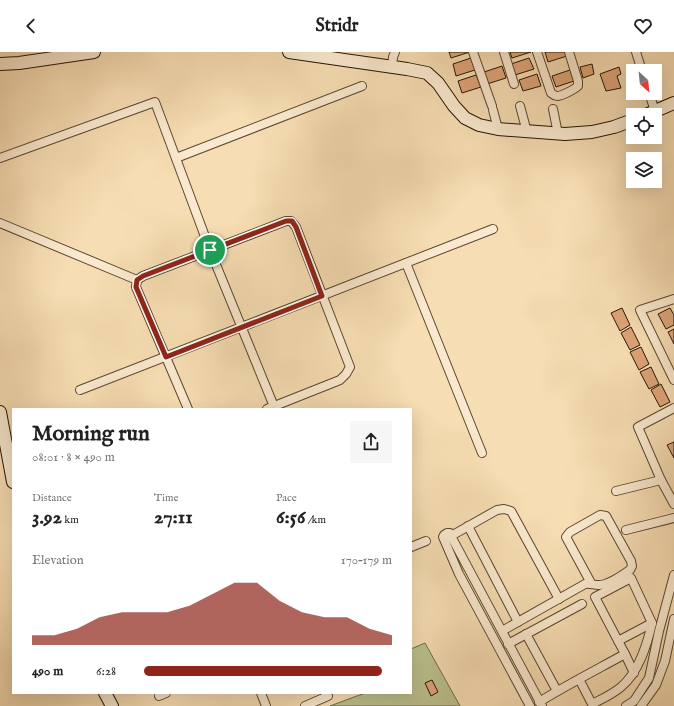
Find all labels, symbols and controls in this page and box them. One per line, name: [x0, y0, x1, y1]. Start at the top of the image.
icon: back: [20, 15, 42, 37]
text: Stridr: [316, 15, 358, 38]
icon: heart: [632, 15, 654, 37]
north arrow: [626, 64, 662, 100]
map controls: [626, 64, 662, 188]
button: locate: [626, 108, 662, 144]
button: layers: [626, 152, 662, 188]
pin: [193, 233, 227, 267]
icon: arrive: [199, 239, 221, 261]
text: Morning run: [32, 420, 150, 448]
button: share: [350, 421, 392, 463]
text: 08:01 · 8 × 490 m: [32, 449, 115, 466]
text: Distance: [32, 491, 72, 505]
text: Time: [154, 491, 178, 505]
text: Pace: [276, 491, 297, 505]
text: 3.92: [32, 505, 62, 530]
text: 27:11: [154, 505, 193, 530]
text: 6:56: [276, 505, 305, 530]
text: km: [62, 513, 79, 527]
text: /km: [305, 513, 326, 527]
text: Elevation: [32, 552, 84, 569]
text: 170–179 m: [341, 552, 392, 569]
text: 490 m: [32, 663, 63, 680]
text: 6:28: [96, 663, 116, 680]

